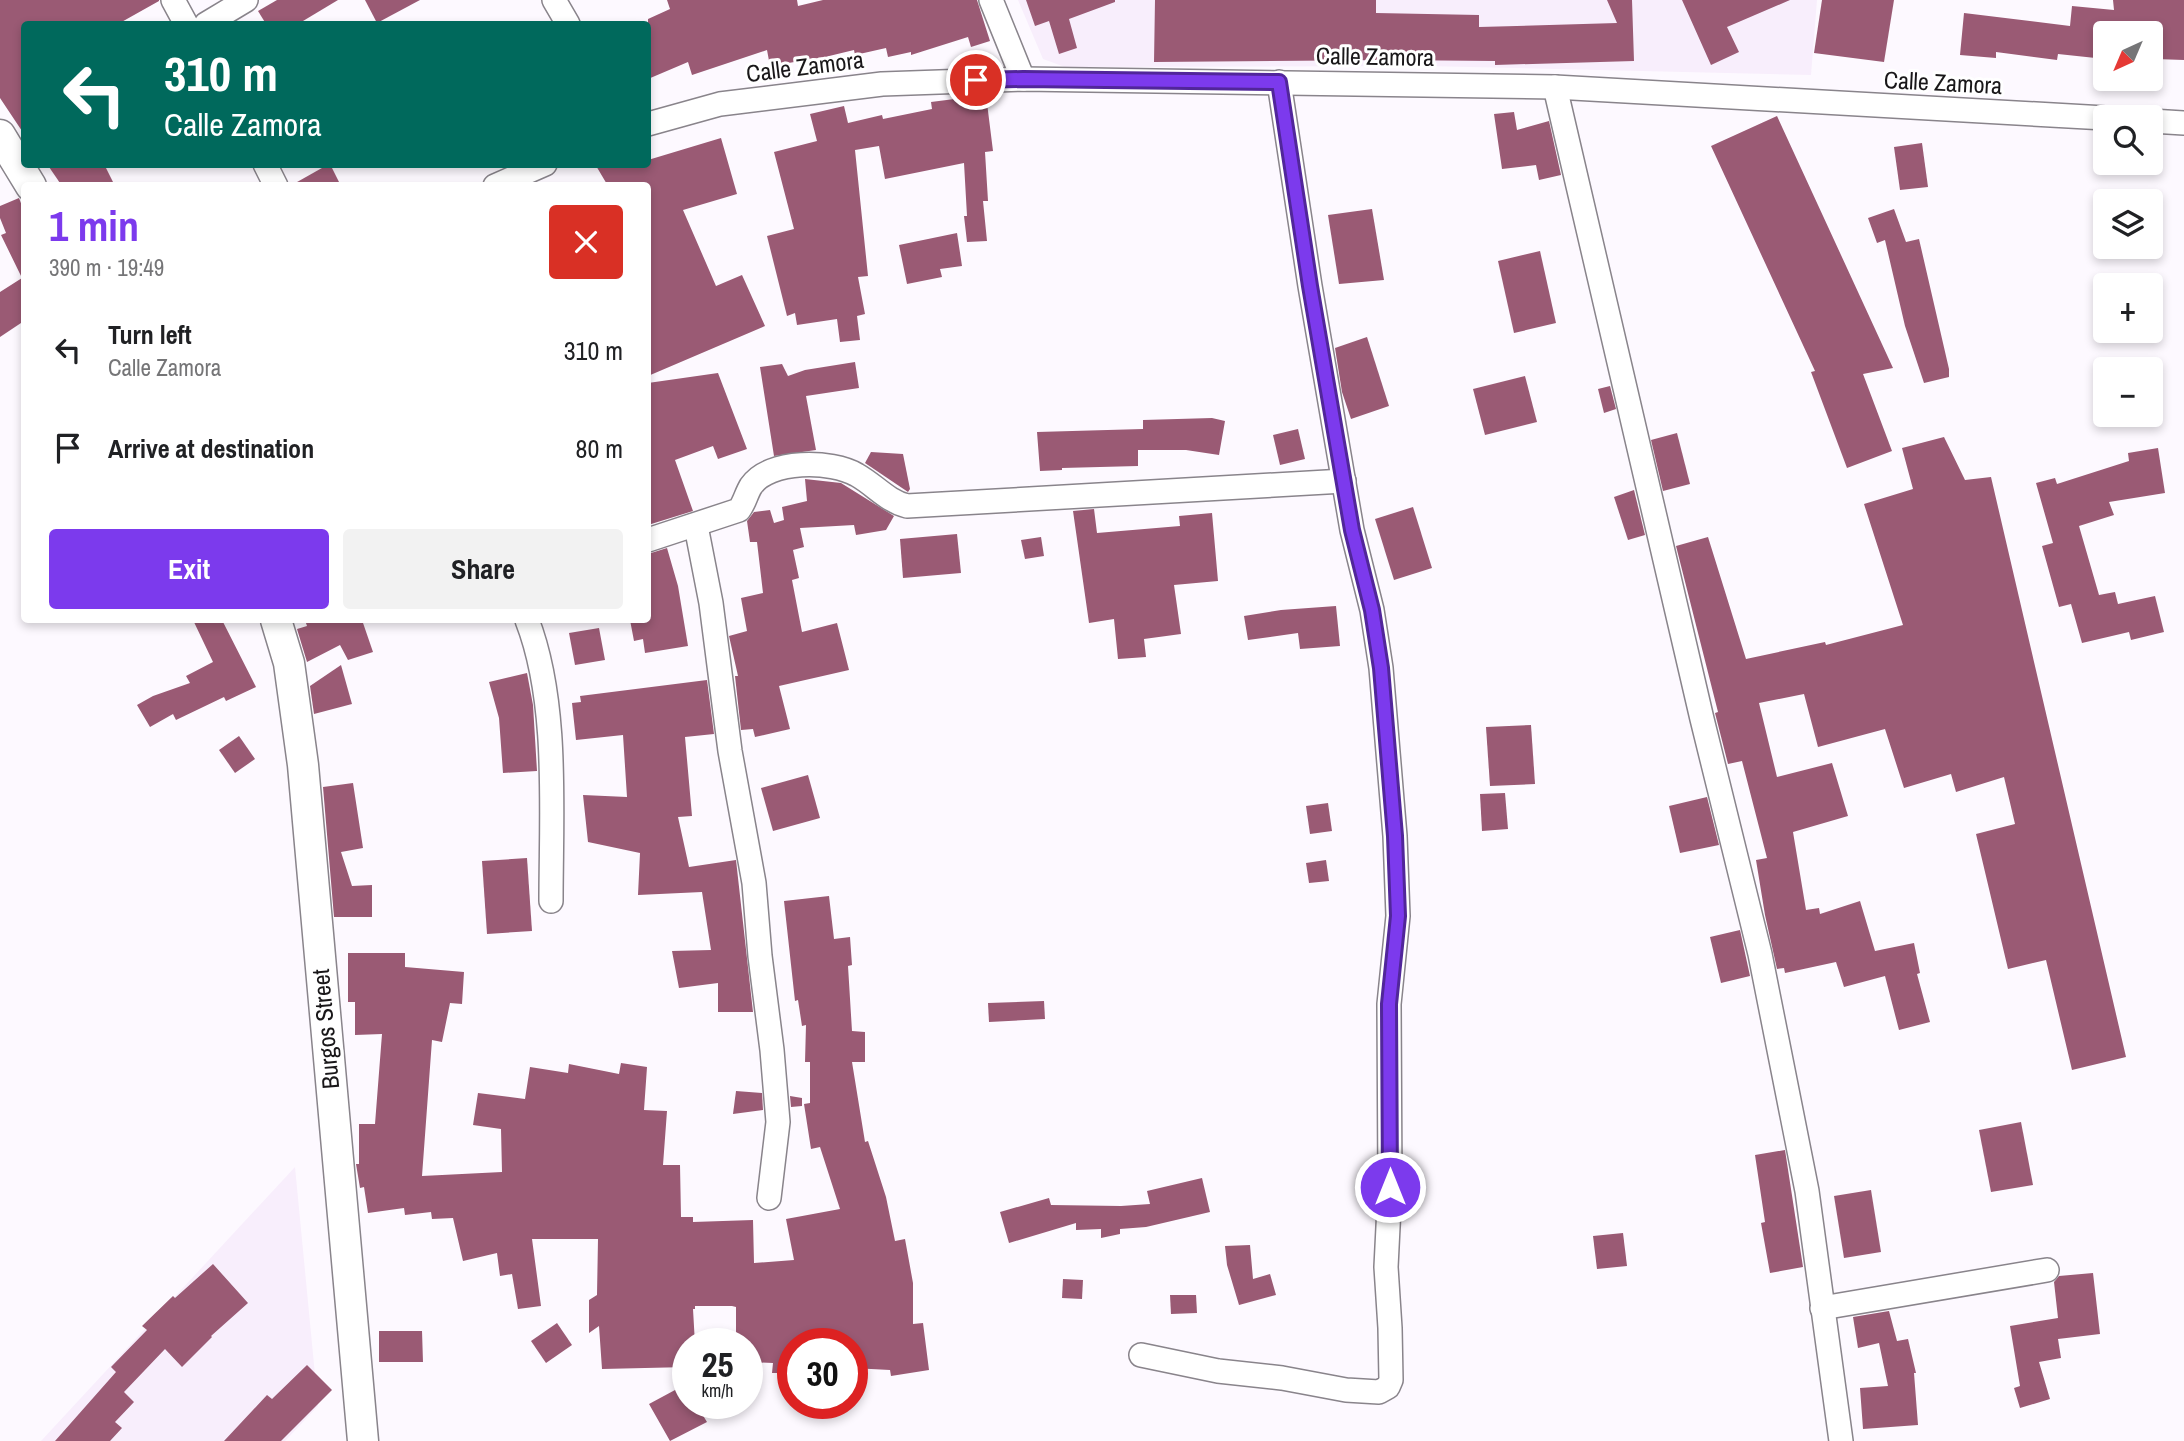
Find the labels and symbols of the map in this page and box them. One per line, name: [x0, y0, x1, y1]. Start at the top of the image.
north arrow: [2093, 21, 2163, 91]
street label: Calle Zamora: [1316, 39, 1434, 73]
street label: Calle Zamora: [744, 43, 865, 89]
pin: [946, 50, 1006, 110]
street label: Calle Zamora: [1883, 63, 2003, 101]
street label: Burgos Street: [304, 967, 346, 1090]
position arrow: [1353, 1150, 1427, 1224]
speed limit sign: 30: [777, 1328, 868, 1419]

